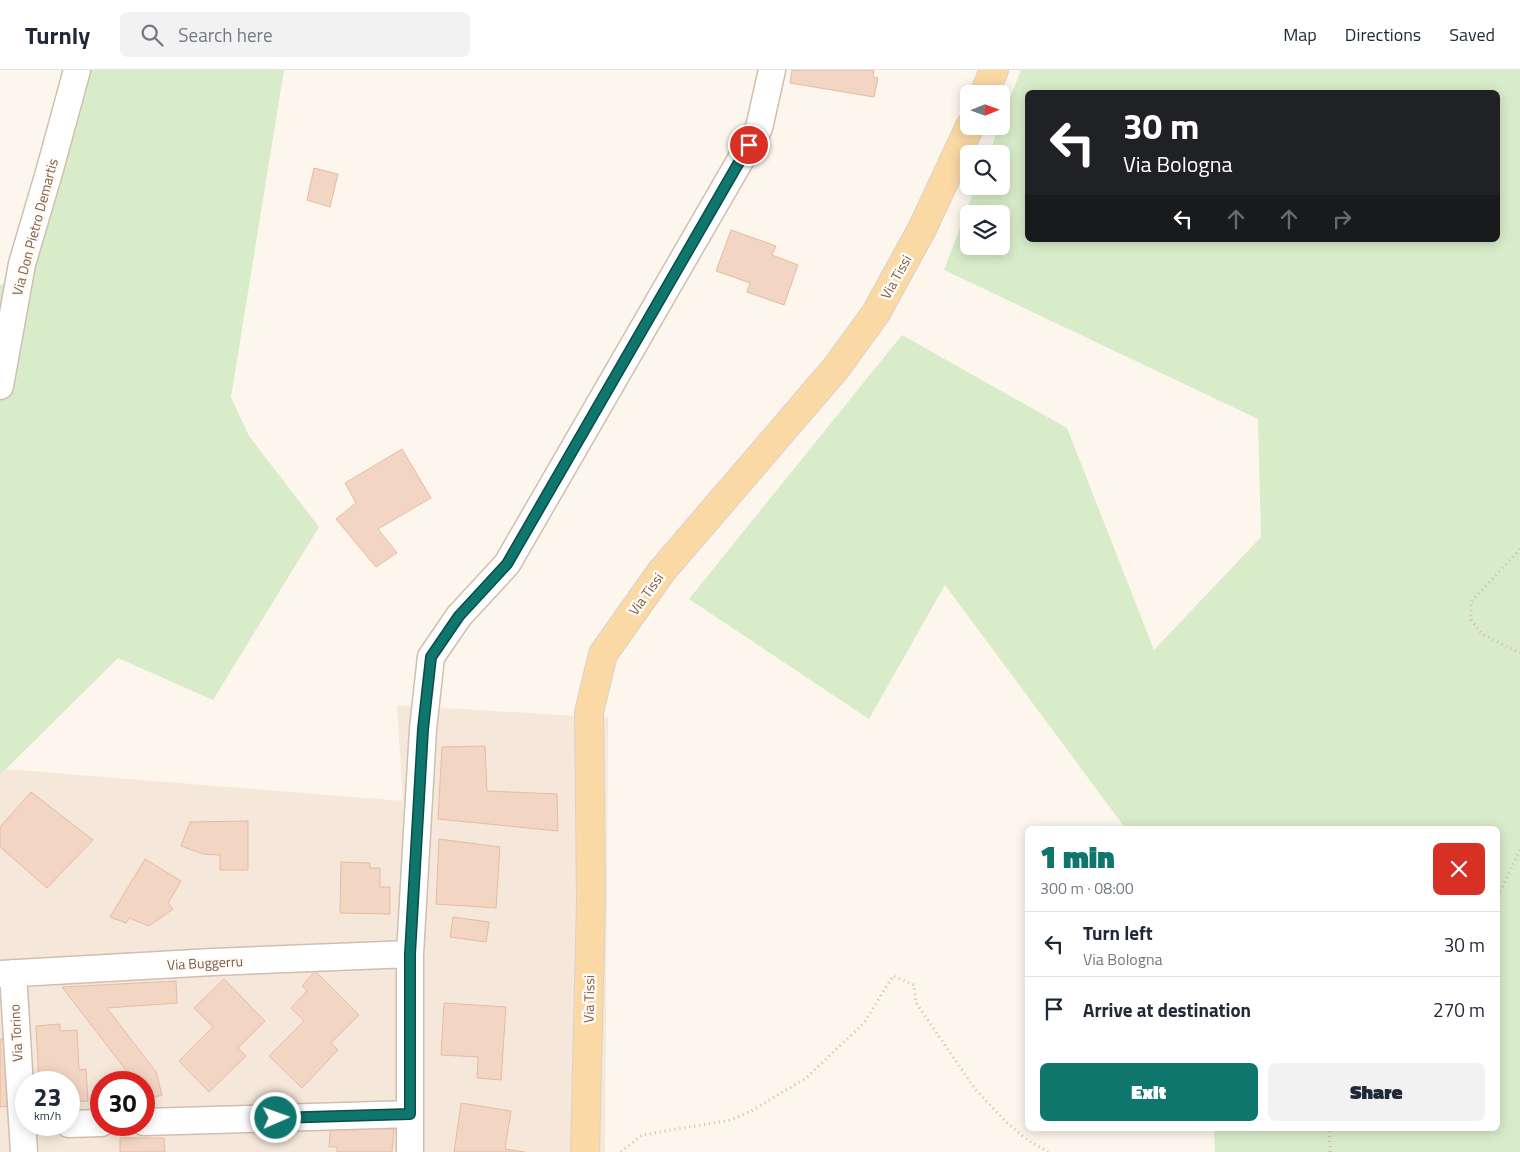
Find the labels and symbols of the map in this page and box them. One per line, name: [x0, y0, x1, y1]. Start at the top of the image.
north arrow: [960, 85, 1010, 135]
pin: [728, 124, 770, 166]
street label: Via Don Pietro Demartis: [6, 156, 63, 298]
street label: Via Tissi: [875, 251, 916, 303]
street label: Via Tissi: [623, 568, 668, 619]
street label: Via Buggerru: [166, 950, 243, 975]
street label: Via Tissi: [578, 975, 599, 1023]
street label: Via Torino: [4, 1004, 27, 1062]
speed limit sign: 30: [90, 1071, 155, 1136]
position arrow: [249, 1091, 301, 1143]

